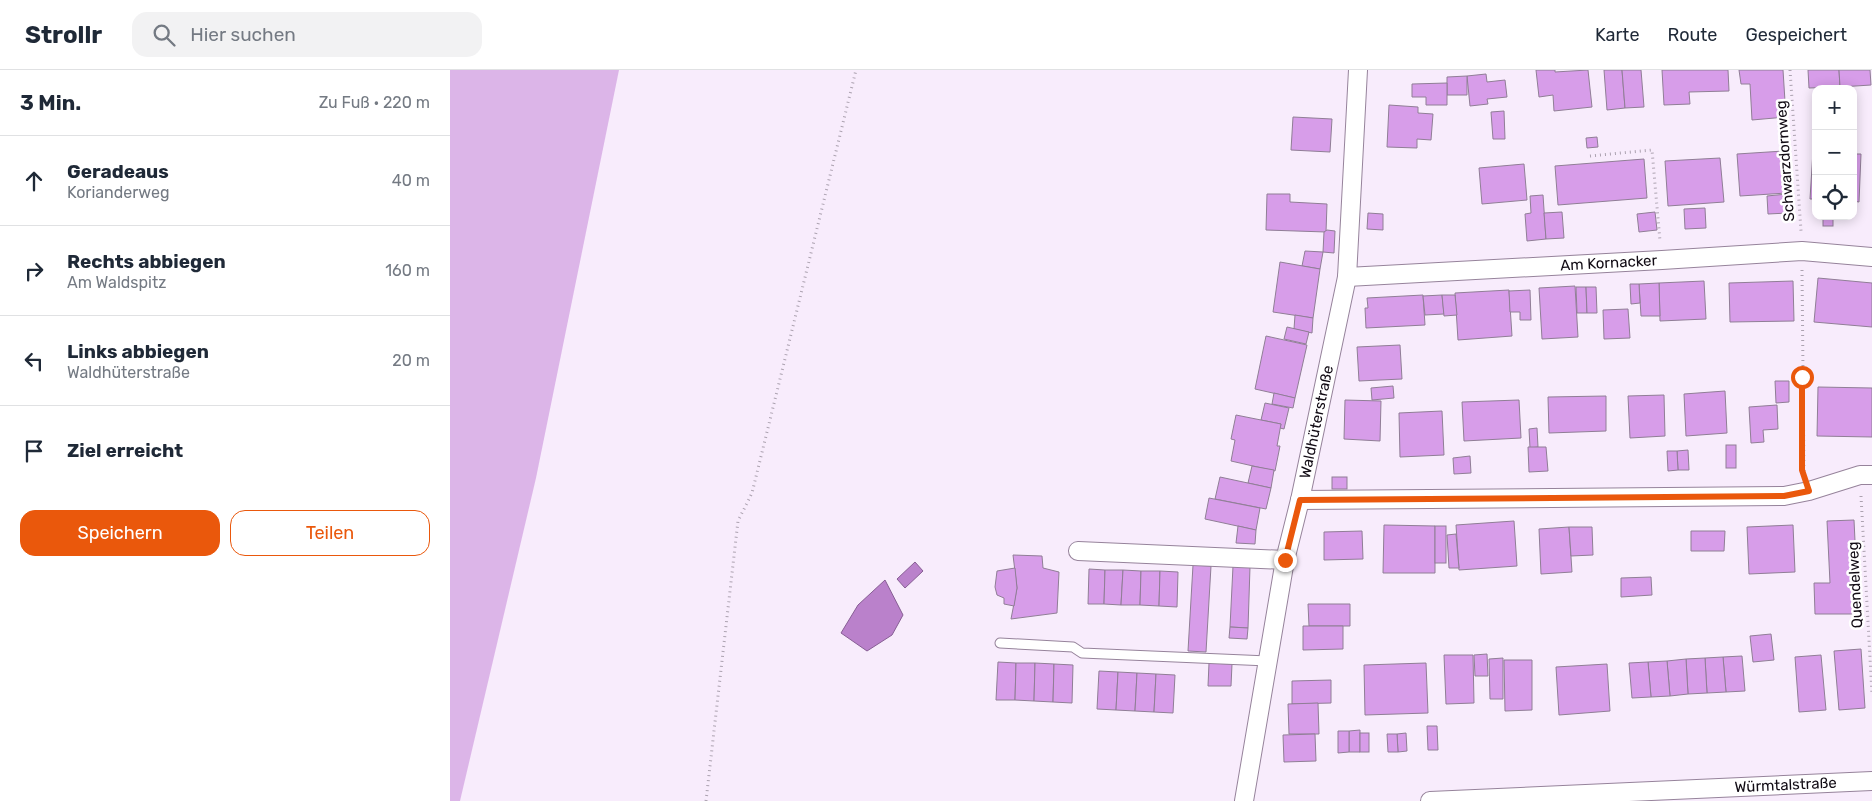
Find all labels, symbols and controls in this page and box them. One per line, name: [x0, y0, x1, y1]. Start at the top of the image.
search box: [132, 12, 482, 57]
text: Strollr: [25, 21, 102, 49]
icon: search: [150, 21, 178, 49]
text: Hier suchen: [190, 23, 296, 46]
text: Karte: [1595, 24, 1639, 46]
text: Route: [1667, 24, 1717, 46]
text: Gespeichert: [1745, 24, 1847, 46]
map controls: [1812, 85, 1857, 220]
button: +: [1812, 85, 1857, 130]
text: 3 Min.: [20, 90, 81, 115]
text: Zu Fuß · 220 m: [319, 93, 430, 112]
street label: Schwarzdornweg: [1772, 100, 1798, 222]
button: −: [1812, 130, 1857, 175]
text: Geradeaus: [67, 160, 169, 183]
icon: ahead: [20, 167, 48, 195]
text: 40 m: [392, 171, 430, 190]
button: locate: [1812, 175, 1857, 220]
text: Korianderweg: [67, 183, 170, 202]
text: Rechts abbiegen: [67, 250, 226, 273]
street label: Am Kornacker: [1560, 251, 1658, 274]
icon: right: [20, 257, 48, 285]
text: 160 m: [385, 261, 430, 280]
text: Am Waldspitz: [67, 273, 166, 292]
text: Links abbiegen: [67, 340, 209, 363]
icon: left: [20, 347, 48, 375]
text: 20 m: [392, 351, 430, 370]
text: Waldhüterstraße: [67, 363, 190, 382]
street label: Waldhüterstraße: [1296, 364, 1337, 480]
route start: [1791, 366, 1814, 389]
icon: arrive: [20, 437, 48, 465]
text: Ziel erreicht: [67, 439, 183, 462]
button: Speichern: [20, 510, 220, 556]
button: Teilen: [230, 510, 430, 556]
street label: Quendelweg: [1844, 541, 1866, 629]
route end: [1274, 549, 1297, 572]
street label: Würmtalstraße: [1734, 774, 1837, 796]

